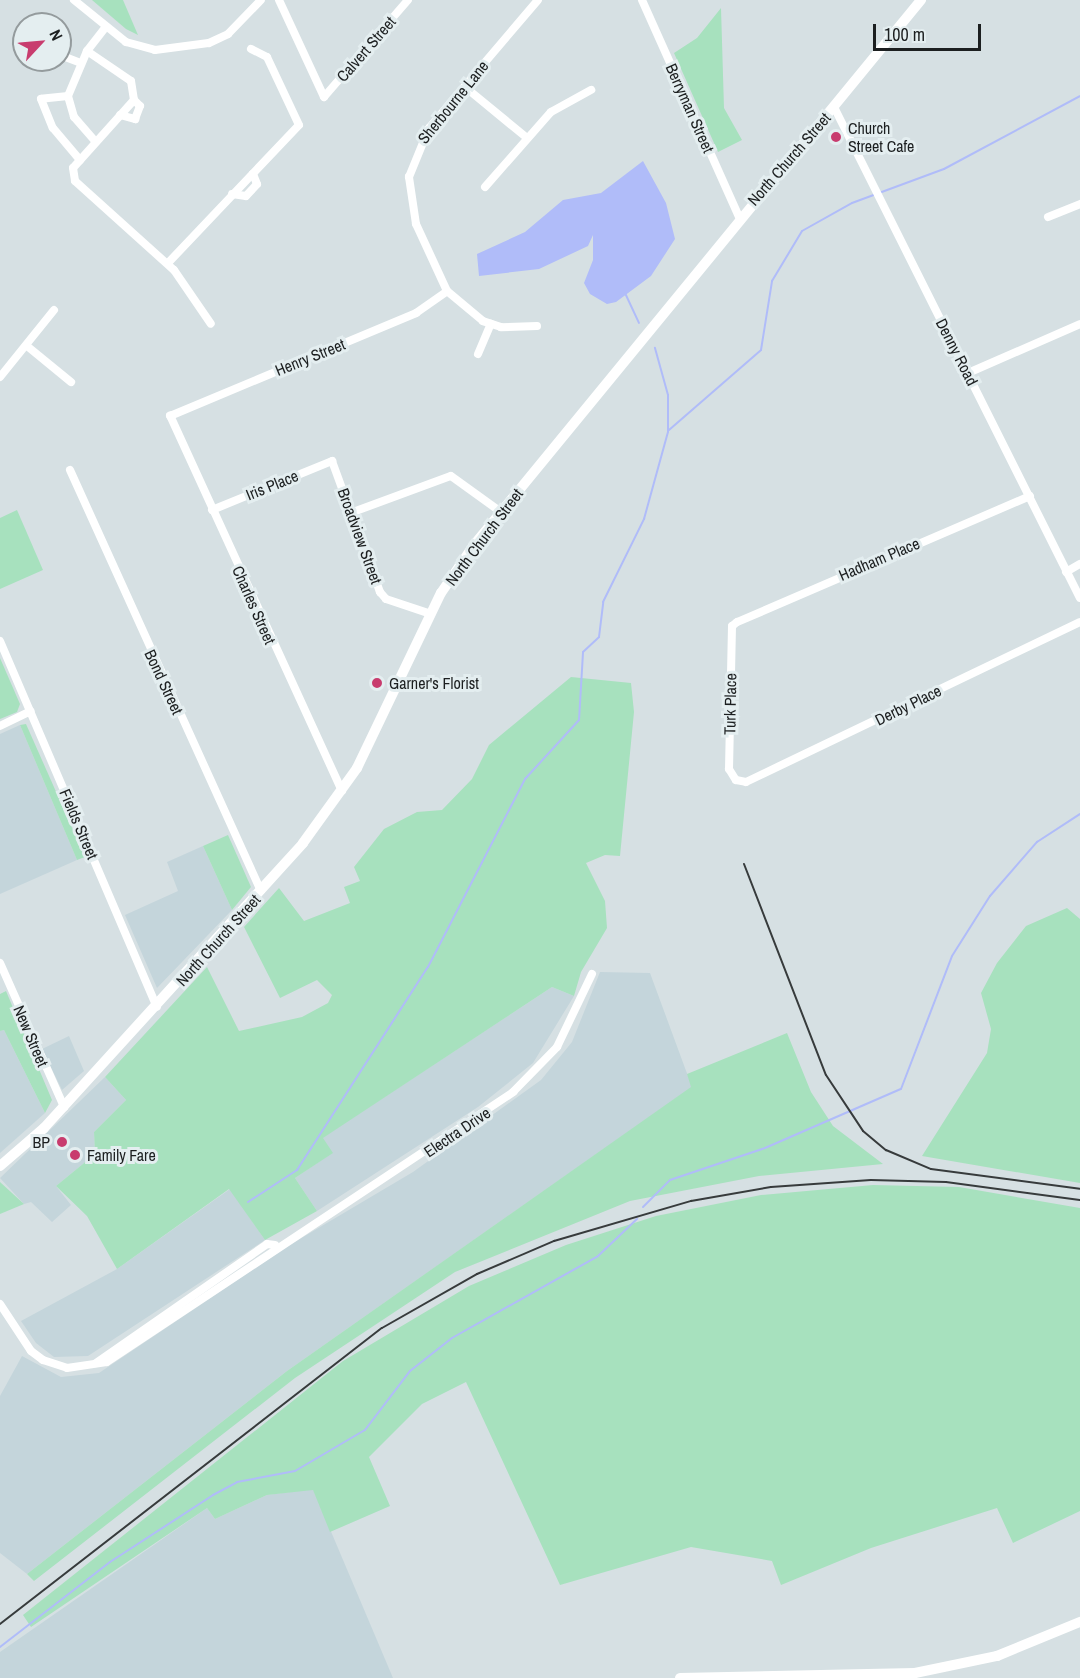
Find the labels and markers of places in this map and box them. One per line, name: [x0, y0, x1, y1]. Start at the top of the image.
place label: Church Street Cafe: [848, 118, 914, 156]
marker: Church Street Cafe: [829, 130, 843, 144]
place label: Garner's Florist: [389, 673, 479, 693]
marker: Garner's Florist: [370, 676, 384, 690]
place label: BP: [32, 1132, 50, 1152]
marker: BP: [55, 1135, 69, 1149]
place label: Family Fare: [87, 1145, 156, 1165]
marker: Family Fare: [68, 1148, 82, 1162]

